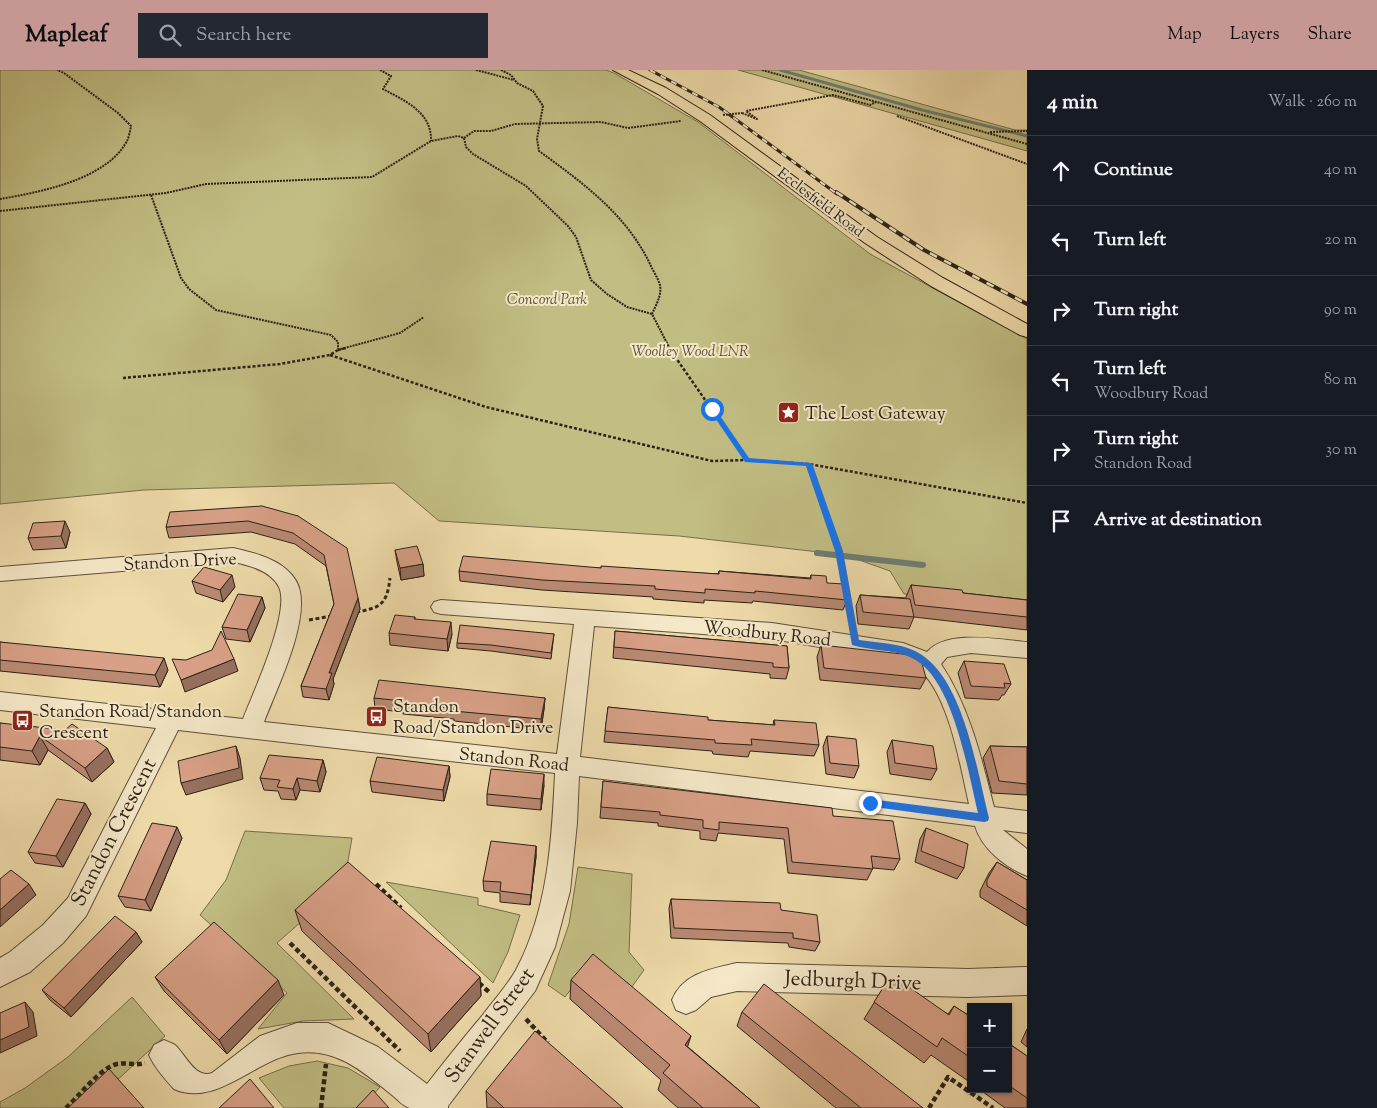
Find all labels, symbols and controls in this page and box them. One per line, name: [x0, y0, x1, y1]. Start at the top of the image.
search box: [138, 13, 488, 58]
text: Mapleaf: [25, 18, 108, 52]
icon: search: [156, 21, 184, 49]
text: Search here: [196, 22, 291, 49]
text: Map: [1167, 22, 1202, 48]
text: Layers: [1230, 22, 1280, 48]
text: Share: [1308, 22, 1352, 48]
text: 4 min: [1047, 88, 1098, 118]
text: Walk · 260 m: [1268, 91, 1357, 114]
icon: ahead: [1047, 157, 1075, 185]
text: Continue: [1094, 157, 1173, 184]
text: 40 m: [1324, 159, 1357, 182]
street label: Ecclesfield Road: [772, 164, 868, 243]
icon: left: [1047, 227, 1075, 255]
text: Turn left: [1094, 227, 1166, 254]
text: 20 m: [1324, 229, 1357, 252]
park label: Concord Park: [507, 290, 587, 311]
icon: right: [1047, 297, 1075, 325]
text: Turn right: [1094, 297, 1178, 324]
text: 90 m: [1324, 299, 1357, 322]
park label: Woolley Wood LNR: [632, 342, 749, 363]
text: Turn left: [1094, 356, 1166, 383]
icon: left: [1047, 367, 1075, 395]
text: 80 m: [1324, 369, 1357, 392]
text: Woodbury Road: [1094, 383, 1208, 406]
route start: [701, 398, 724, 421]
place icon: The Lost Gateway: [777, 401, 801, 425]
place label: The Lost Gateway: [805, 402, 946, 428]
text: Turn right: [1094, 426, 1178, 453]
icon: right: [1047, 437, 1075, 465]
text: 30 m: [1326, 439, 1357, 462]
text: Standon Road: [1094, 453, 1192, 476]
icon: arrive: [1047, 507, 1075, 535]
text: Arrive at destination: [1094, 507, 1262, 534]
street label: Standon Drive: [123, 547, 237, 579]
street label: Woodbury Road: [702, 615, 832, 655]
place label: Standon Road/Standon Drive: [393, 695, 553, 742]
place label: Standon Road/Standon Crescent: [39, 700, 222, 747]
bus stop icon: Standon Road/Standon Drive: [365, 704, 389, 728]
bus stop icon: Standon Road/Standon Crescent: [11, 709, 35, 733]
street label: Standon Road: [458, 742, 570, 780]
street label: Standon Crescent: [64, 754, 165, 912]
route end: [859, 792, 882, 815]
street label: Stanwell Street: [438, 962, 543, 1090]
street label: Jedburgh Drive: [783, 965, 922, 999]
map controls: [967, 1003, 1012, 1093]
button: +: [967, 1003, 1012, 1048]
button: −: [967, 1048, 1012, 1093]

